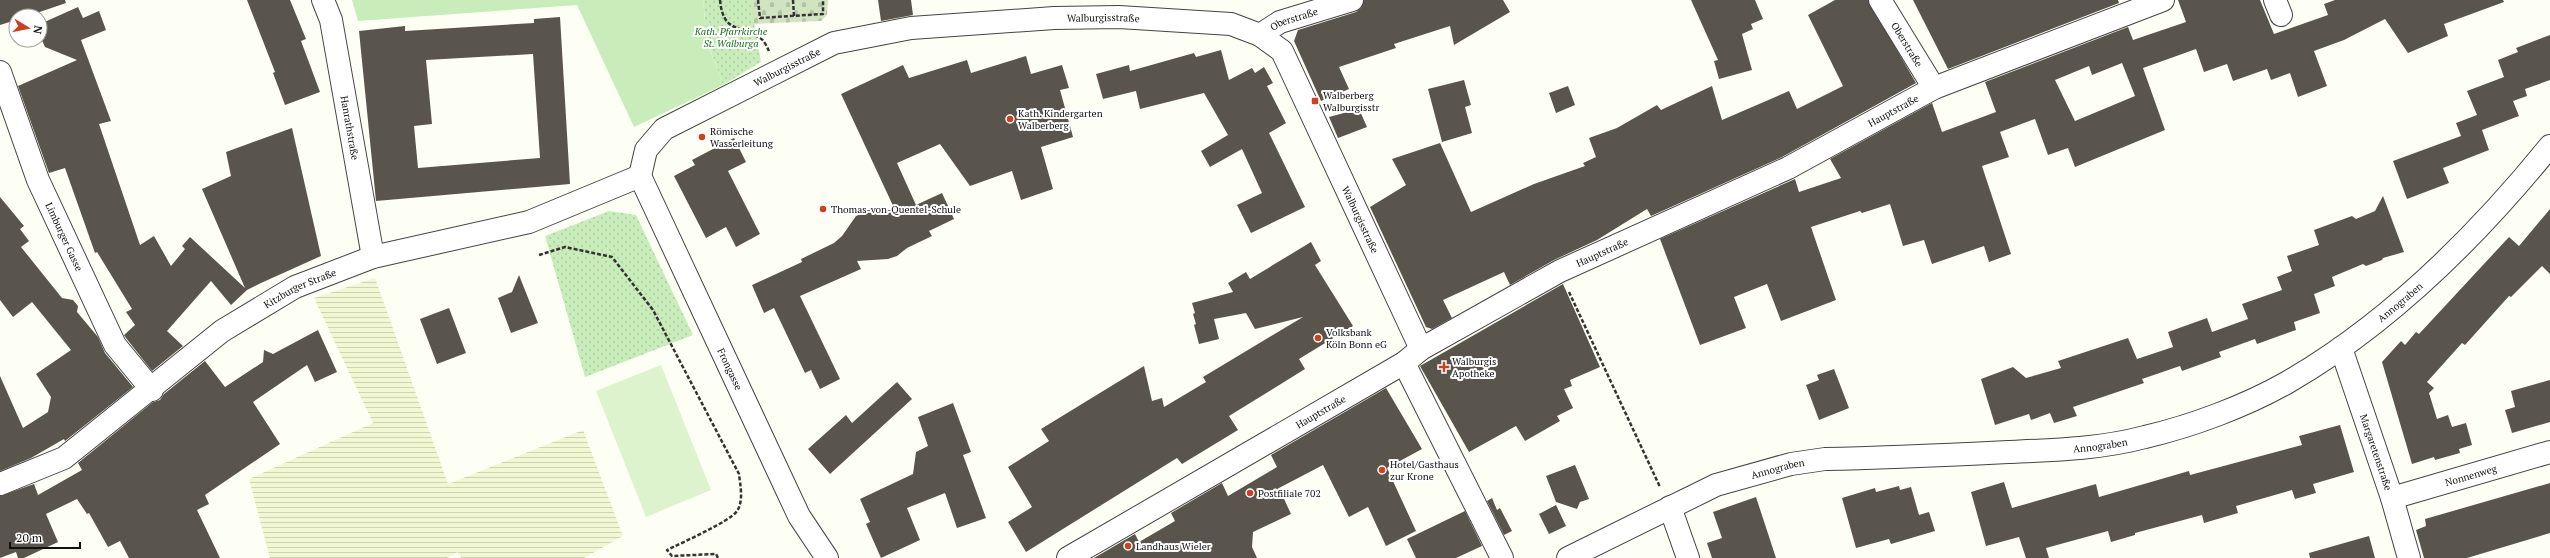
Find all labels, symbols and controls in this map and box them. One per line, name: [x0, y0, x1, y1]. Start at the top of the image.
street label: Oberstraße: [1267, 4, 1319, 33]
north arrow: [8, 8, 48, 48]
street label: Walburgisstraße: [1067, 10, 1140, 25]
street label: Oberstraße: [1889, 20, 1926, 69]
text: N: [30, 24, 45, 36]
park label: Kath. Pfarrkirche St. Walburga: [694, 25, 768, 50]
street label: Walburgisstraße: [751, 45, 822, 89]
place label: Walberberg Walburgisstr: [1323, 89, 1379, 114]
street label: Hauptstraße: [1866, 91, 1921, 129]
street label: Hanrathstraße: [338, 95, 362, 161]
marker: Walberberg Walburgisstr: [1310, 96, 1320, 106]
place label: Kath. Kindergarten Walberberg: [1018, 107, 1103, 132]
marker: Kath. Kindergarten Walberberg: [1005, 114, 1015, 124]
place label: Römische Wasserleitung: [710, 125, 774, 150]
marker: Römische Wasserleitung: [697, 132, 707, 142]
street label: Walburgisstraße: [1339, 184, 1382, 255]
street label: Limburger Gasse: [43, 200, 86, 273]
place label: Thomas-von-Quentel-Schule: [831, 203, 961, 216]
marker: Thomas-von-Quentel-Schule: [818, 204, 828, 214]
street label: Hauptstraße: [1574, 235, 1630, 269]
street label: Kitzburger Straße: [261, 265, 338, 311]
street label: Annograben: [2375, 279, 2425, 325]
place label: Volksbank Köln Bonn eG: [1326, 326, 1387, 351]
marker: Volksbank Köln Bonn eG: [1313, 333, 1323, 343]
street label: Frongasse: [715, 346, 746, 392]
place label: Walburgis Apotheke: [1452, 355, 1496, 380]
marker: Walburgis Apotheke: [1439, 362, 1449, 372]
street label: Hauptstraße: [1293, 392, 1348, 431]
street label: Margaretenstraße: [2357, 412, 2395, 492]
street label: Annograben: [2072, 435, 2129, 455]
street label: Annograben: [1749, 456, 1805, 481]
place label: Hotel/Gasthaus zur Krone: [1390, 458, 1459, 483]
street label: Nonnenweg: [2443, 461, 2499, 489]
marker: Hotel/Gasthaus zur Krone: [1377, 465, 1387, 475]
place label: Postfiliale 702: [1258, 487, 1321, 500]
marker: Postfiliale 702: [1245, 488, 1255, 498]
scale bar: [10, 524, 80, 550]
text: 20 m: [16, 530, 43, 545]
place label: Landhaus Wieler: [1136, 540, 1211, 553]
marker: Landhaus Wieler: [1123, 541, 1133, 551]

